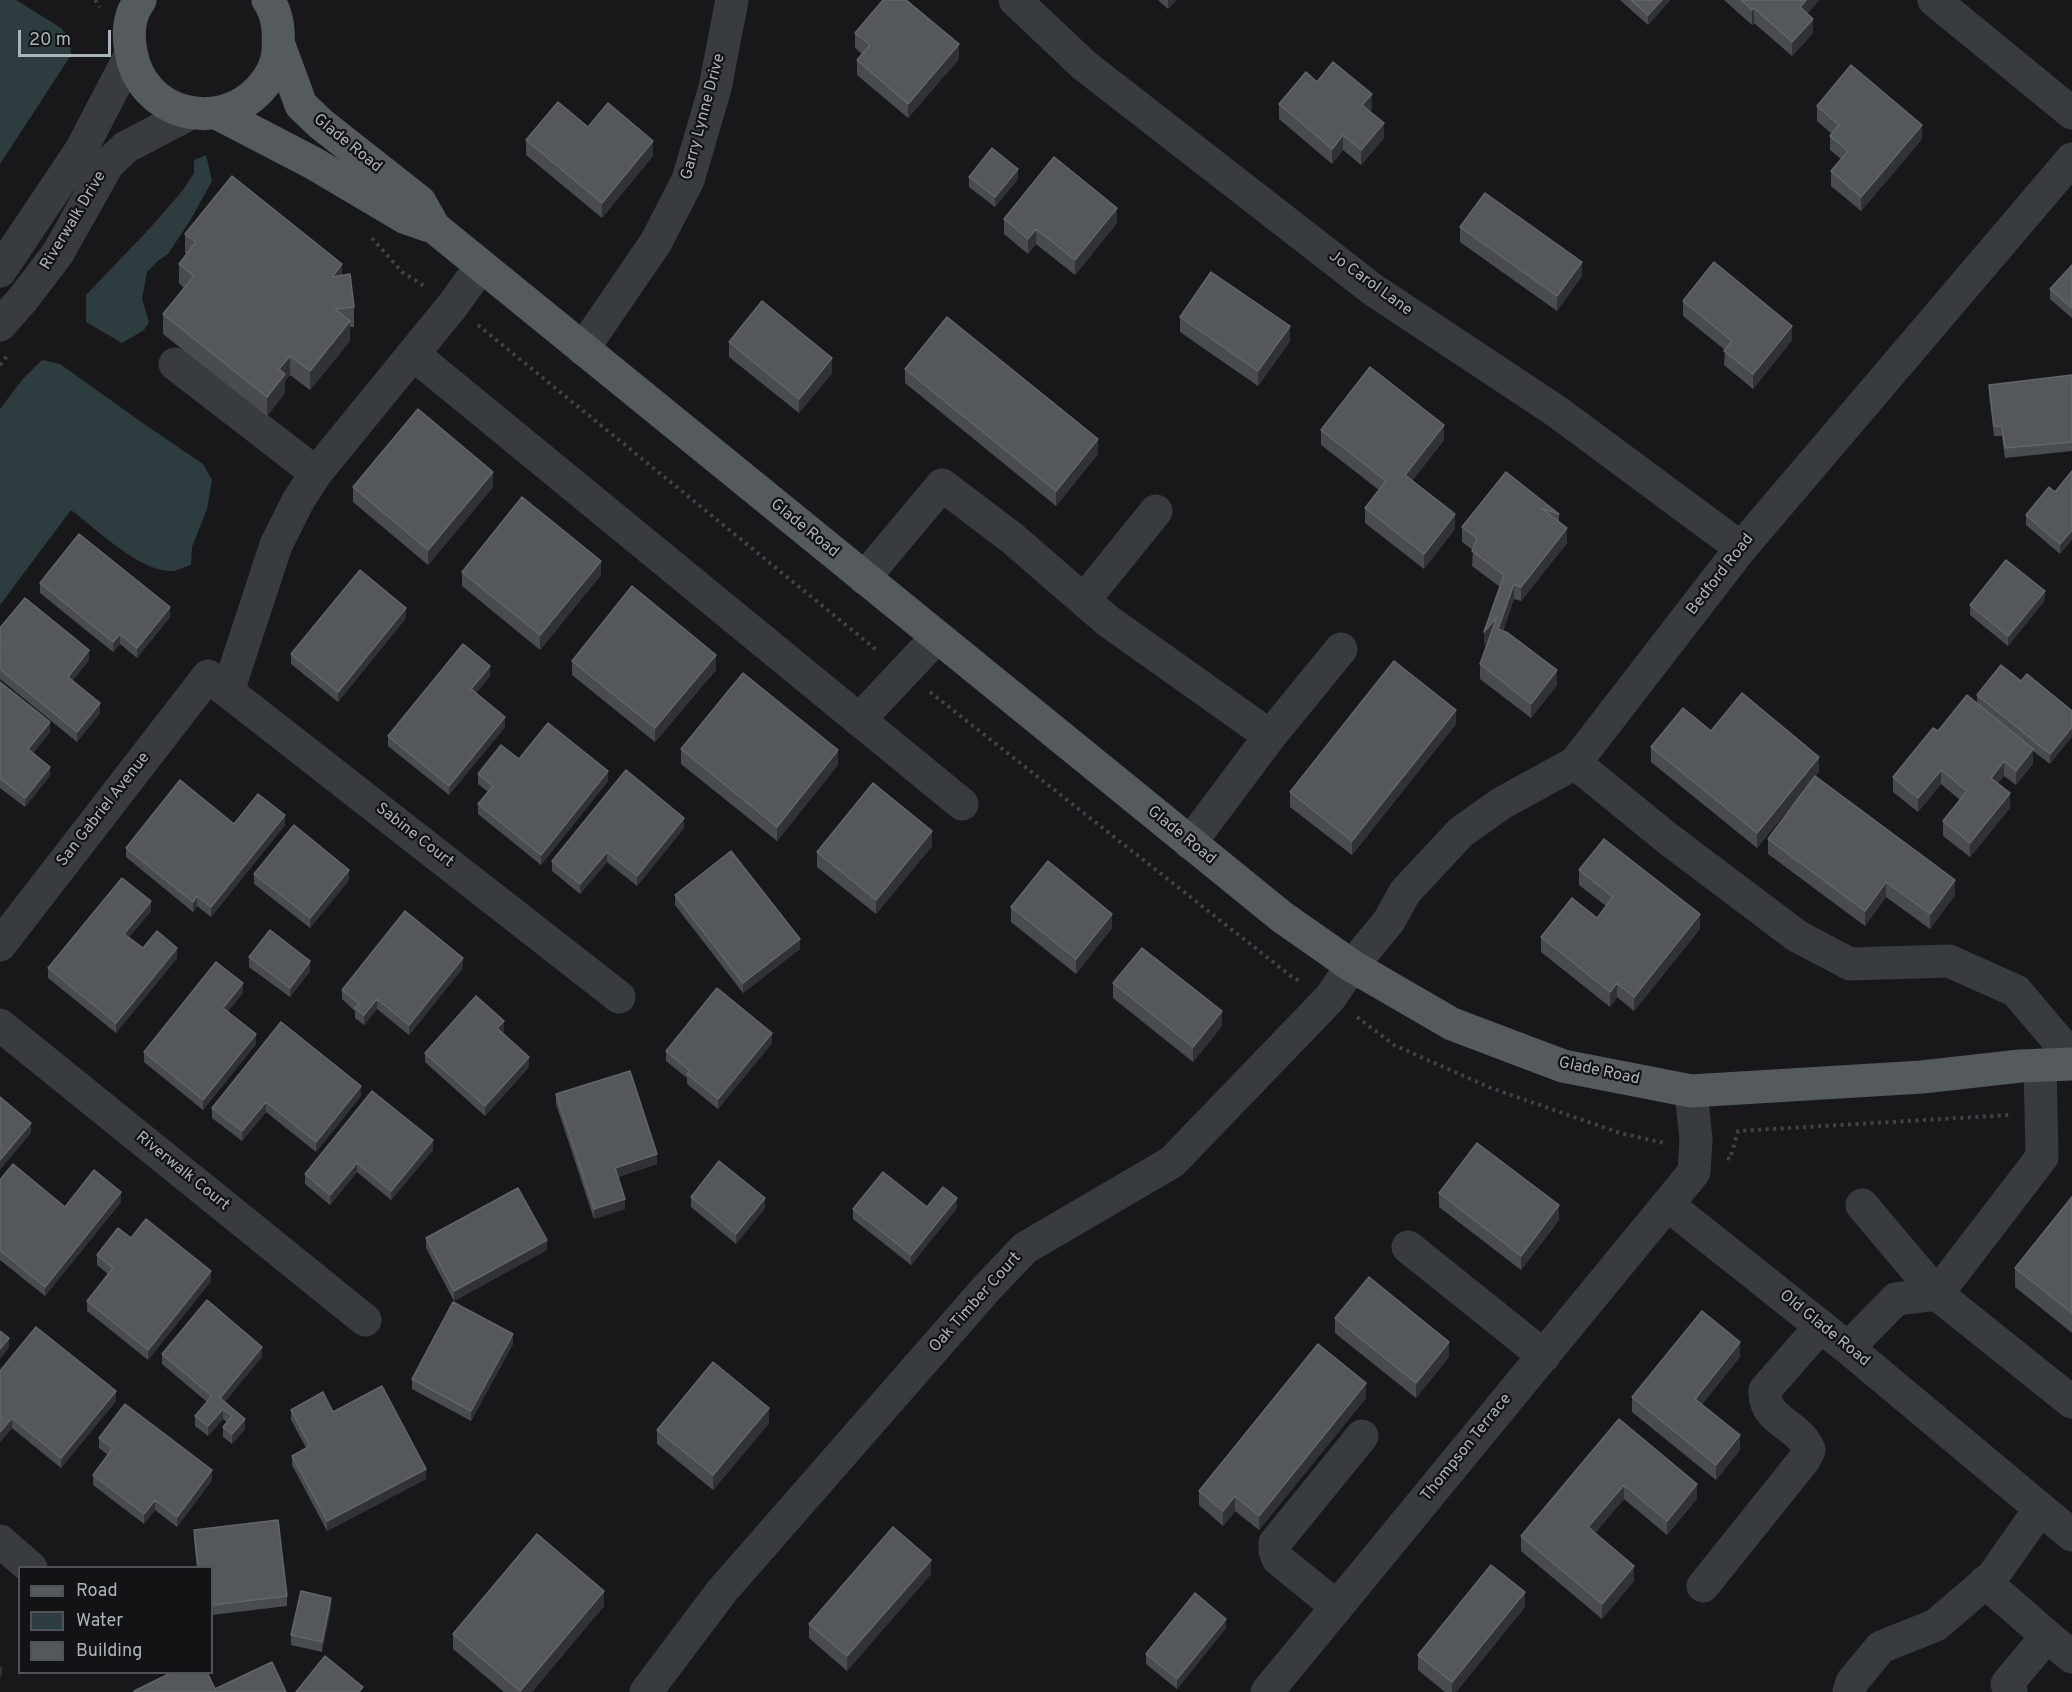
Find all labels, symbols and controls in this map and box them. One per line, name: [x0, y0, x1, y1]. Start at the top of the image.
scale bar: [21, 18, 114, 56]
text: 20 m: [29, 29, 71, 52]
street label: Garry Lynne Drive: [678, 52, 730, 182]
street label: Glade Road: [309, 111, 385, 177]
street label: Riverwalk Drive: [37, 168, 111, 274]
street label: Jo Carol Lane: [1325, 247, 1415, 321]
street label: Glade Road: [766, 496, 842, 562]
street label: Bedford Road: [1683, 531, 1759, 619]
street label: San Gabriel Avenue: [53, 749, 155, 871]
street label: Sabine Court: [371, 800, 457, 872]
street label: Glade Road: [1143, 803, 1219, 869]
street label: Glade Road: [1557, 1054, 1641, 1090]
street label: Riverwalk Court: [131, 1128, 233, 1216]
street label: Oak Timber Court: [926, 1249, 1026, 1357]
street label: Old Glade Road: [1775, 1287, 1873, 1371]
street label: Thompson Terrace: [1418, 1390, 1516, 1506]
legend: [18, 1566, 213, 1674]
text: Road: [76, 1580, 118, 1603]
text: Water: [76, 1610, 123, 1633]
text: Building: [76, 1640, 142, 1663]

